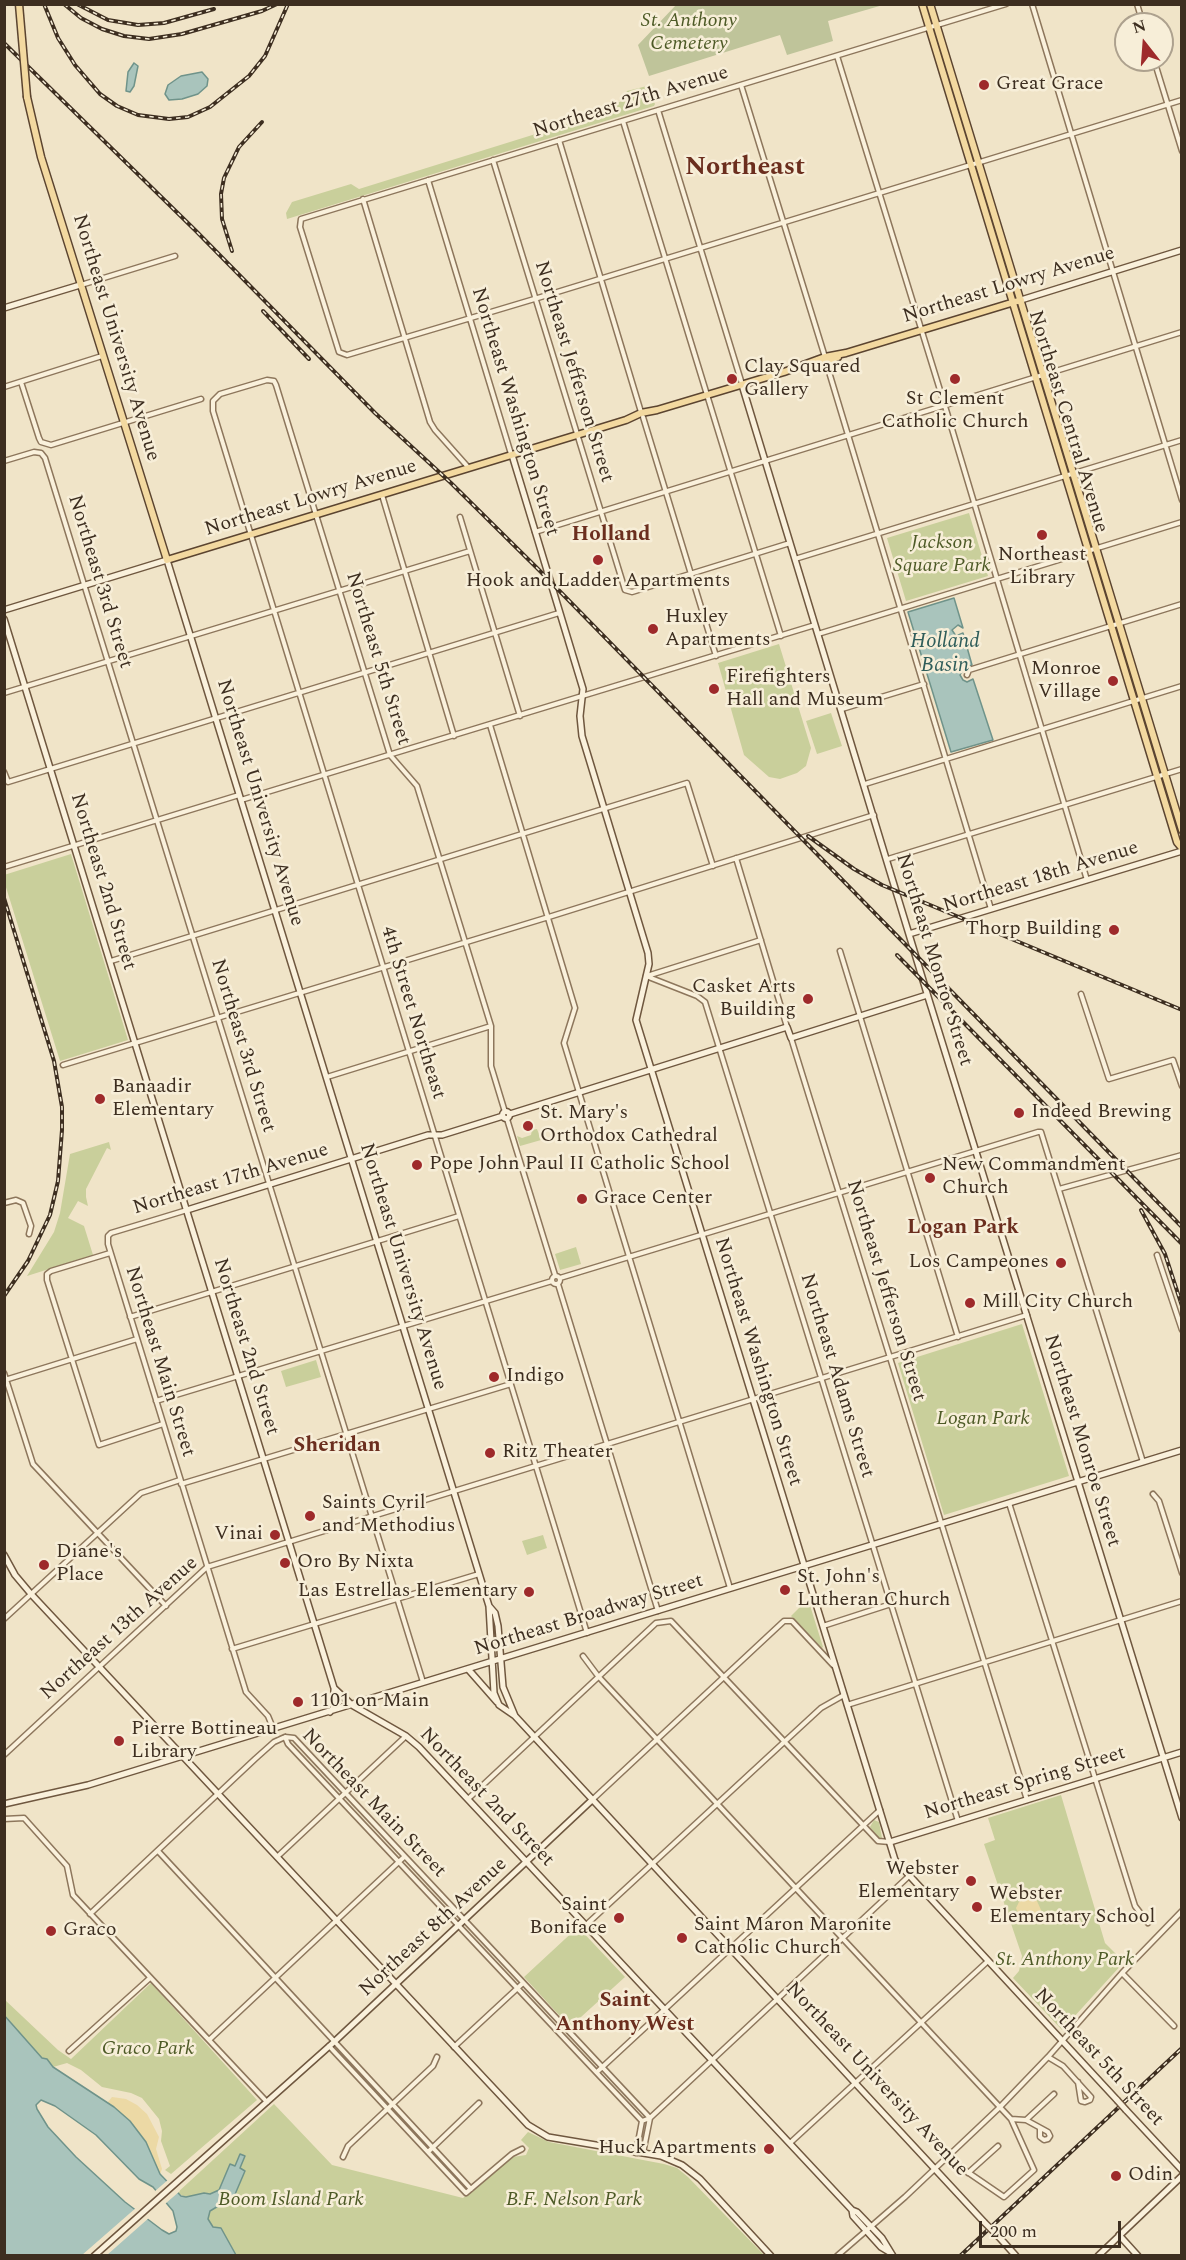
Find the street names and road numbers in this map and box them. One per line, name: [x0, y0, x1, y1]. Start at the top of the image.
street label: Northeast 27th Avenue: [530, 62, 732, 144]
street label: Northeast University Avenue: [66, 212, 164, 464]
street label: Northeast Lowry Avenue: [900, 242, 1118, 330]
street label: Northeast Jefferson Street: [528, 258, 618, 486]
street label: Northeast Washington Street: [465, 285, 563, 539]
street label: Northeast Central Avenue: [1022, 308, 1112, 536]
street label: Northeast Lowry Avenue: [202, 455, 420, 543]
street label: Northeast 3rd Street: [61, 492, 137, 672]
street label: Northeast 5th Street: [339, 570, 415, 748]
street label: Northeast University Avenue: [210, 677, 308, 929]
street label: Northeast 2nd Street: [64, 791, 140, 973]
street label: Northeast 18th Avenue: [940, 837, 1142, 919]
street label: Northeast Monroe Street: [889, 851, 977, 1069]
street label: 4th Street Northeast: [374, 924, 450, 1102]
street label: Northeast 3rd Street: [204, 956, 280, 1136]
street label: Northeast 17th Avenue: [130, 1139, 332, 1221]
street label: Northeast University Avenue: [353, 1141, 451, 1393]
street label: Northeast Jefferson Street: [840, 1177, 930, 1405]
street label: Northeast Washington Street: [708, 1235, 806, 1489]
street label: Northeast 2nd Street: [207, 1256, 283, 1438]
street label: Northeast Main Street: [119, 1264, 199, 1460]
street label: Northeast Adams Street: [793, 1271, 879, 1481]
street label: Northeast Monroe Street: [1037, 1332, 1125, 1550]
street label: Northeast 13th Avenue: [36, 1552, 204, 1706]
street label: Northeast Broadway Street: [472, 1570, 706, 1662]
street label: Northeast Main Street: [296, 1724, 450, 1884]
street label: Northeast 2nd Street: [414, 1724, 558, 1872]
street label: Northeast Spring Street: [921, 1742, 1129, 1826]
street label: Northeast 8th Avenue: [355, 1853, 513, 2003]
street label: Northeast University Avenue: [780, 1978, 972, 2182]
street label: Northeast 5th Street: [1028, 1984, 1168, 2132]

